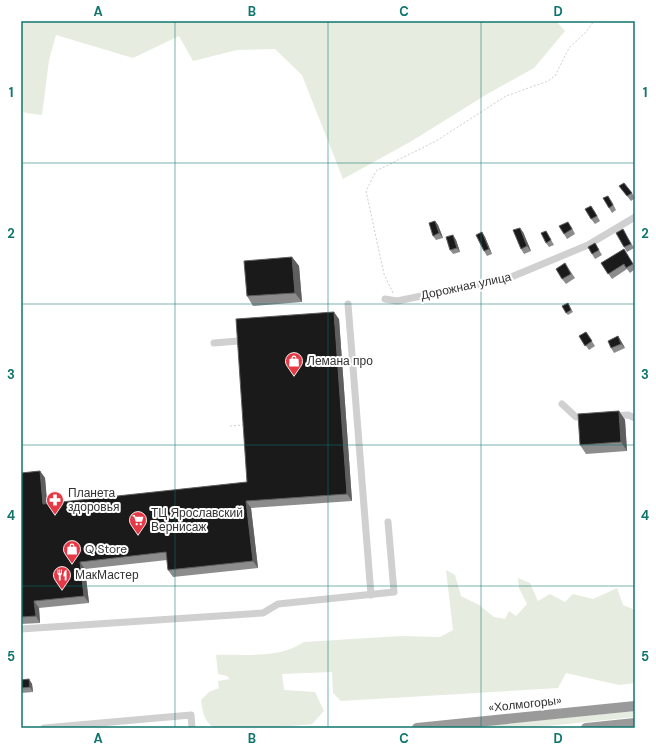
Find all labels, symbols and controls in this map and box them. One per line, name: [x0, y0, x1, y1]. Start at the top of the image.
text: A: [93, 3, 103, 20]
text: B: [248, 3, 256, 20]
text: C: [399, 3, 409, 20]
text: D: [553, 3, 563, 20]
text: 1: [9, 84, 13, 101]
text: 1: [643, 84, 647, 101]
text: 2: [7, 225, 15, 242]
text: 2: [641, 225, 649, 242]
street label: Дорожная улица: [419, 269, 513, 303]
shop icon: Лемана про: [284, 351, 304, 376]
place label: Лемана про: [307, 353, 373, 369]
text: 3: [7, 366, 15, 383]
text: 3: [641, 366, 649, 383]
place label: Планета здоровья: [68, 485, 119, 515]
pharmacy icon: Планета здоровья: [45, 490, 65, 515]
place label: ТЦ Ярославский Вернисаж: [151, 505, 243, 535]
text: 4: [7, 507, 15, 524]
text: 4: [641, 507, 649, 524]
supermarket icon: ТЦ Ярославский Вернисаж: [128, 510, 148, 535]
shop icon: Q Store: [62, 539, 82, 564]
place label: Q Store: [85, 541, 127, 557]
restaurant icon: МакМастер: [52, 565, 72, 590]
place label: МакМастер: [75, 567, 139, 583]
text: 5: [7, 648, 15, 665]
text: 5: [641, 648, 649, 665]
street label: «Холмогоры»: [488, 692, 562, 716]
text: A: [93, 730, 103, 747]
text: B: [248, 730, 256, 747]
text: C: [399, 730, 409, 747]
text: D: [553, 730, 563, 747]

